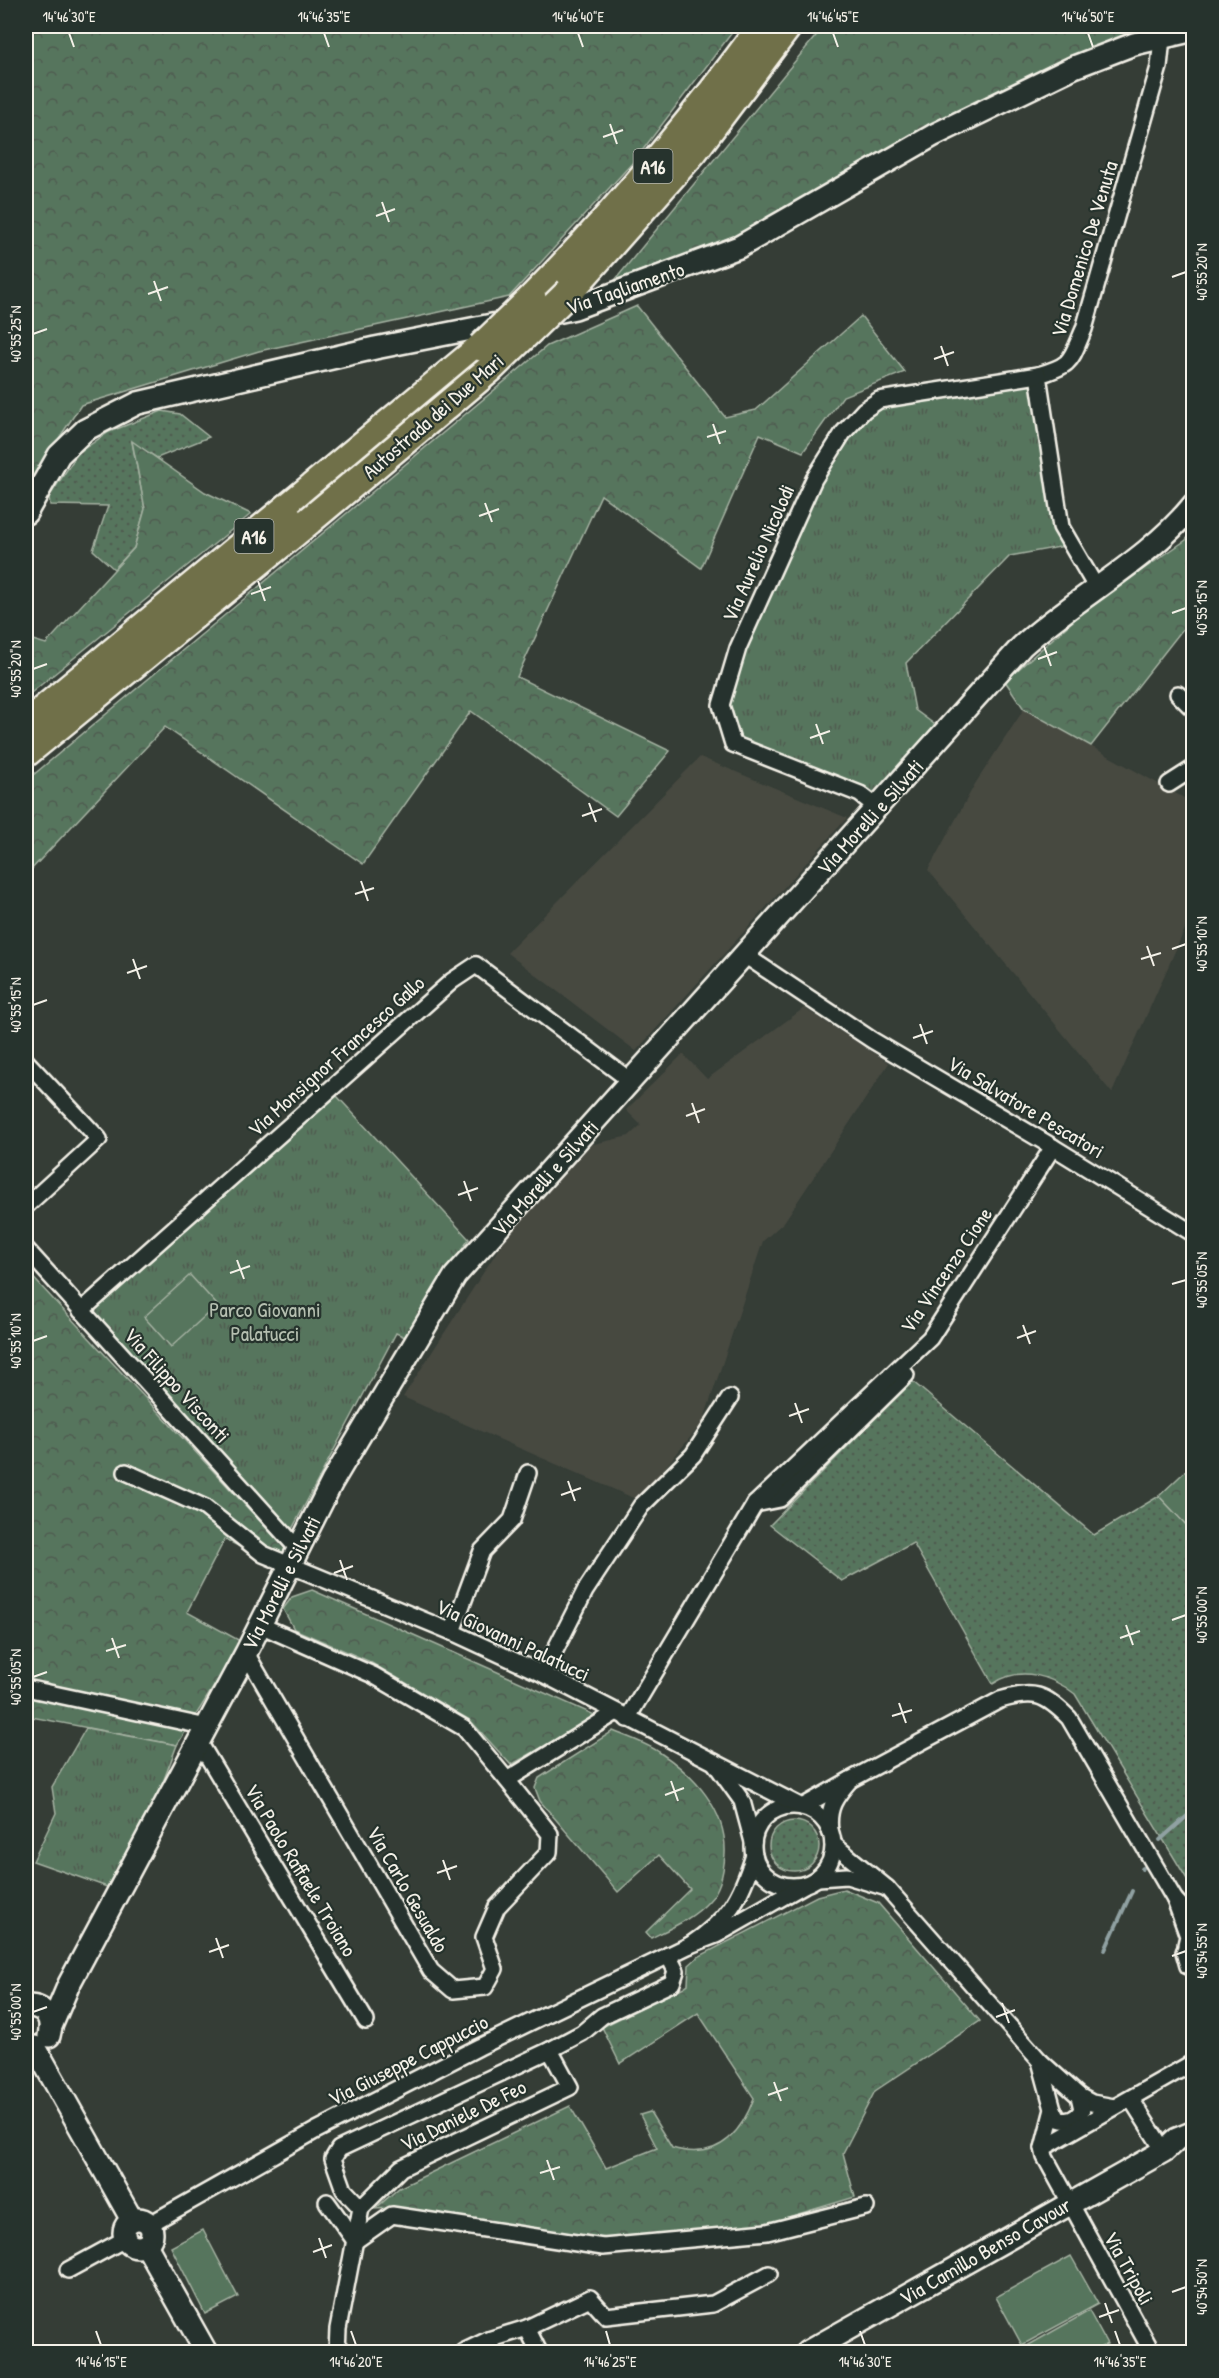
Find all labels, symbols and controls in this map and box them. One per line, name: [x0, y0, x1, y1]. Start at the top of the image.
text: 14°46'30"E: [42, 6, 96, 27]
text: 14°46'35"E: [298, 6, 351, 27]
text: 14°46'40"E: [552, 6, 604, 27]
text: 14°46'45"E: [807, 6, 859, 27]
text: 14°46'50"E: [1062, 6, 1115, 27]
road number: A16: [634, 149, 672, 183]
street label: Via Domenico De Venuta: [1043, 157, 1125, 341]
text: 40°55'20"N: [1191, 243, 1212, 301]
street label: Via Tagliamento: [562, 254, 688, 322]
text: 40°55'25"N: [5, 306, 26, 362]
street label: Autostrada dei Due Mari: [356, 347, 510, 485]
street label: Via Aurelio Nicolodi: [715, 480, 801, 626]
road number: A16: [234, 519, 274, 553]
text: 40°55'15"N: [1191, 580, 1212, 636]
text: 40°55'20"N: [5, 640, 26, 698]
street label: Via Morelli e Silvati: [810, 753, 930, 881]
text: 40°55'10"N: [1191, 916, 1212, 972]
street label: Via Monsignor Francesco Gallo: [241, 969, 431, 1143]
text: 40°55'15"N: [5, 977, 26, 1033]
street label: Via Salvatore Pescatori: [942, 1049, 1110, 1165]
street label: Via Morelli e Silvati: [485, 1114, 605, 1242]
street label: Via Vincenzo Cione: [893, 1201, 999, 1339]
text: 40°55'05"N: [1191, 1252, 1212, 1308]
park label: Parco Giovanni Palatucci: [209, 1295, 321, 1348]
text: 40°55'10"N: [5, 1313, 26, 1369]
street label: Via Filippo Visconti: [117, 1321, 237, 1449]
street label: Via Morelli e Silvati: [235, 1511, 327, 1655]
text: 40°55'00"N: [1191, 1587, 1212, 1643]
street label: Via Giovanni Palatucci: [431, 1592, 595, 1688]
text: 40°55'05"N: [5, 1649, 26, 1705]
street label: Via Paolo Raffaele Troiano: [238, 1778, 364, 1962]
street label: Via Carlo Gesualdo: [360, 1820, 456, 1958]
text: 40°54'55"N: [1191, 1923, 1212, 1979]
text: 40°55'00"N: [5, 1984, 26, 2040]
street label: Via Giuseppe Cappuccio: [323, 2007, 493, 2113]
street label: Via Daniele De Feo: [395, 2072, 531, 2158]
street label: Via Camillo Benso Cavour: [894, 2190, 1076, 2312]
street label: Via Tripoli: [1097, 2226, 1161, 2310]
text: 40°54'50"N: [1191, 2259, 1212, 2315]
text: 14°46'15"E: [75, 2351, 127, 2372]
text: 14°46'20"E: [329, 2351, 383, 2372]
text: 14°46'25"E: [583, 2351, 637, 2372]
text: 14°46'30"E: [838, 2351, 892, 2372]
text: 14°46'35"E: [1094, 2351, 1147, 2372]

